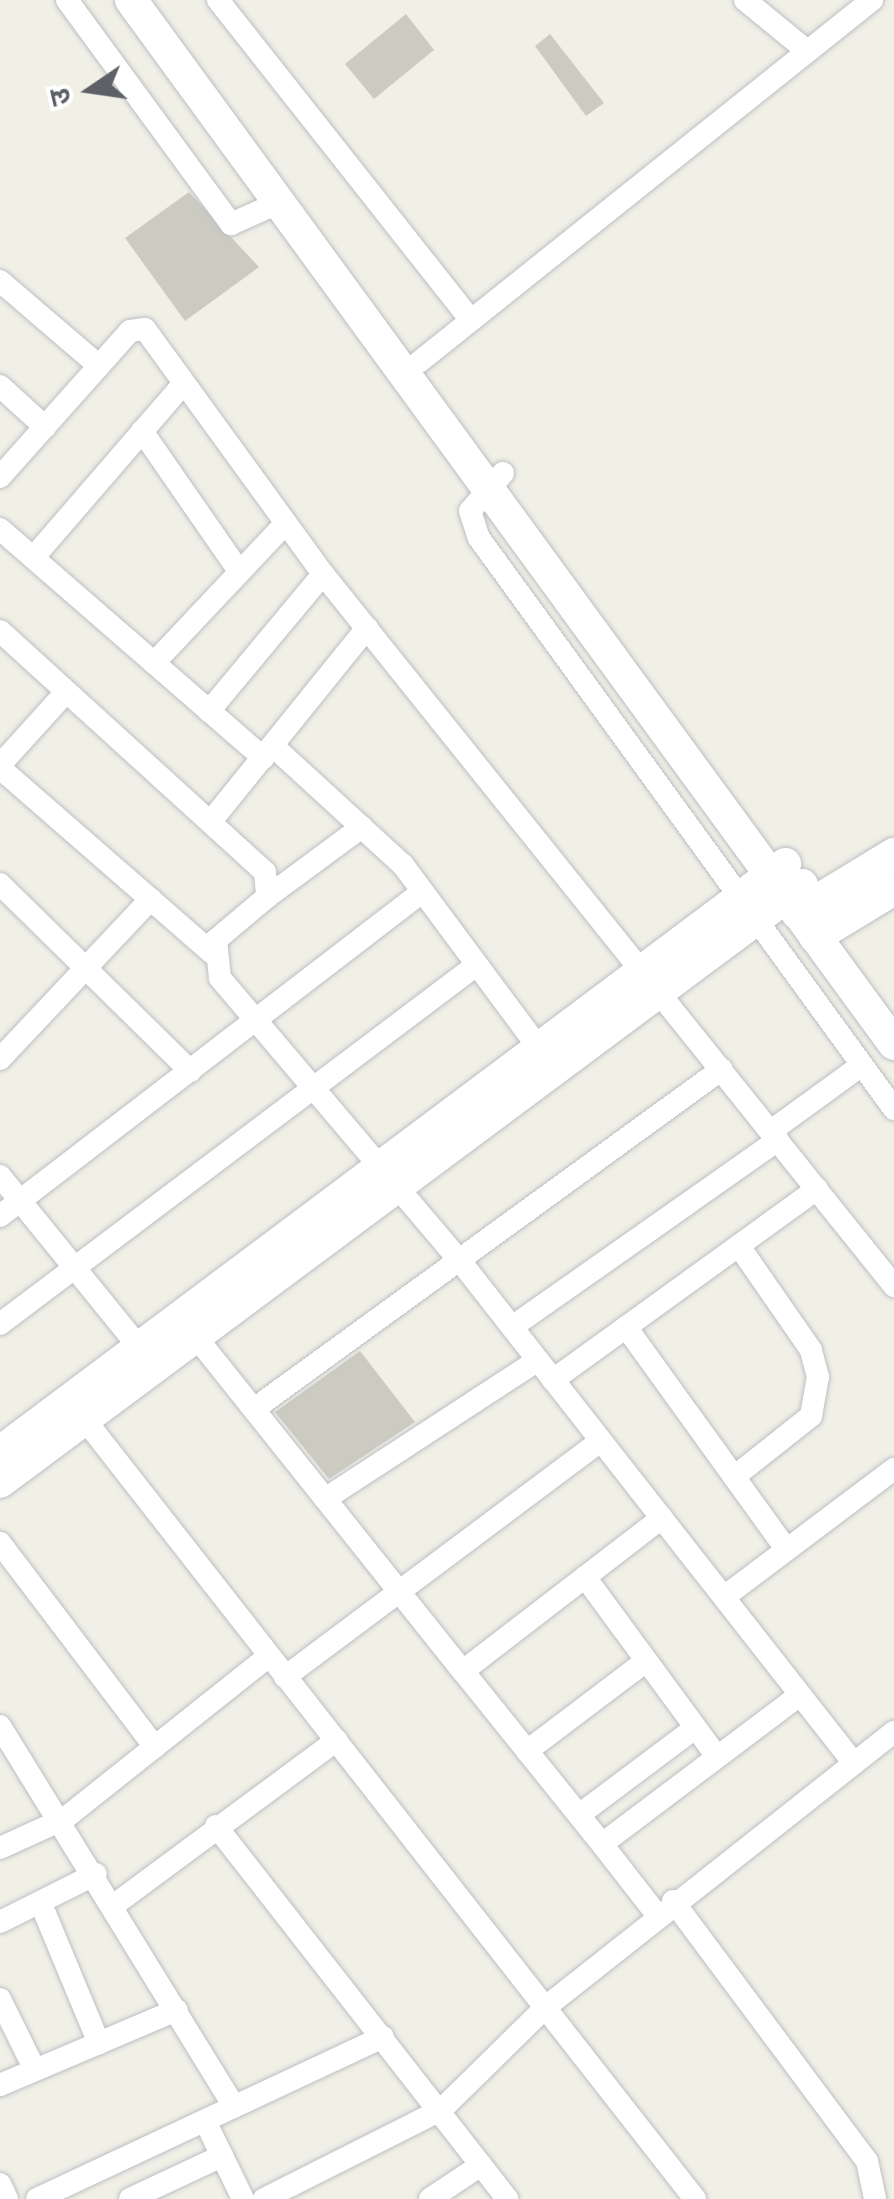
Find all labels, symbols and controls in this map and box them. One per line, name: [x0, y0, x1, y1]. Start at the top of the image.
north arrow: [40, 40, 140, 140]
text: उ: [42, 85, 78, 109]

